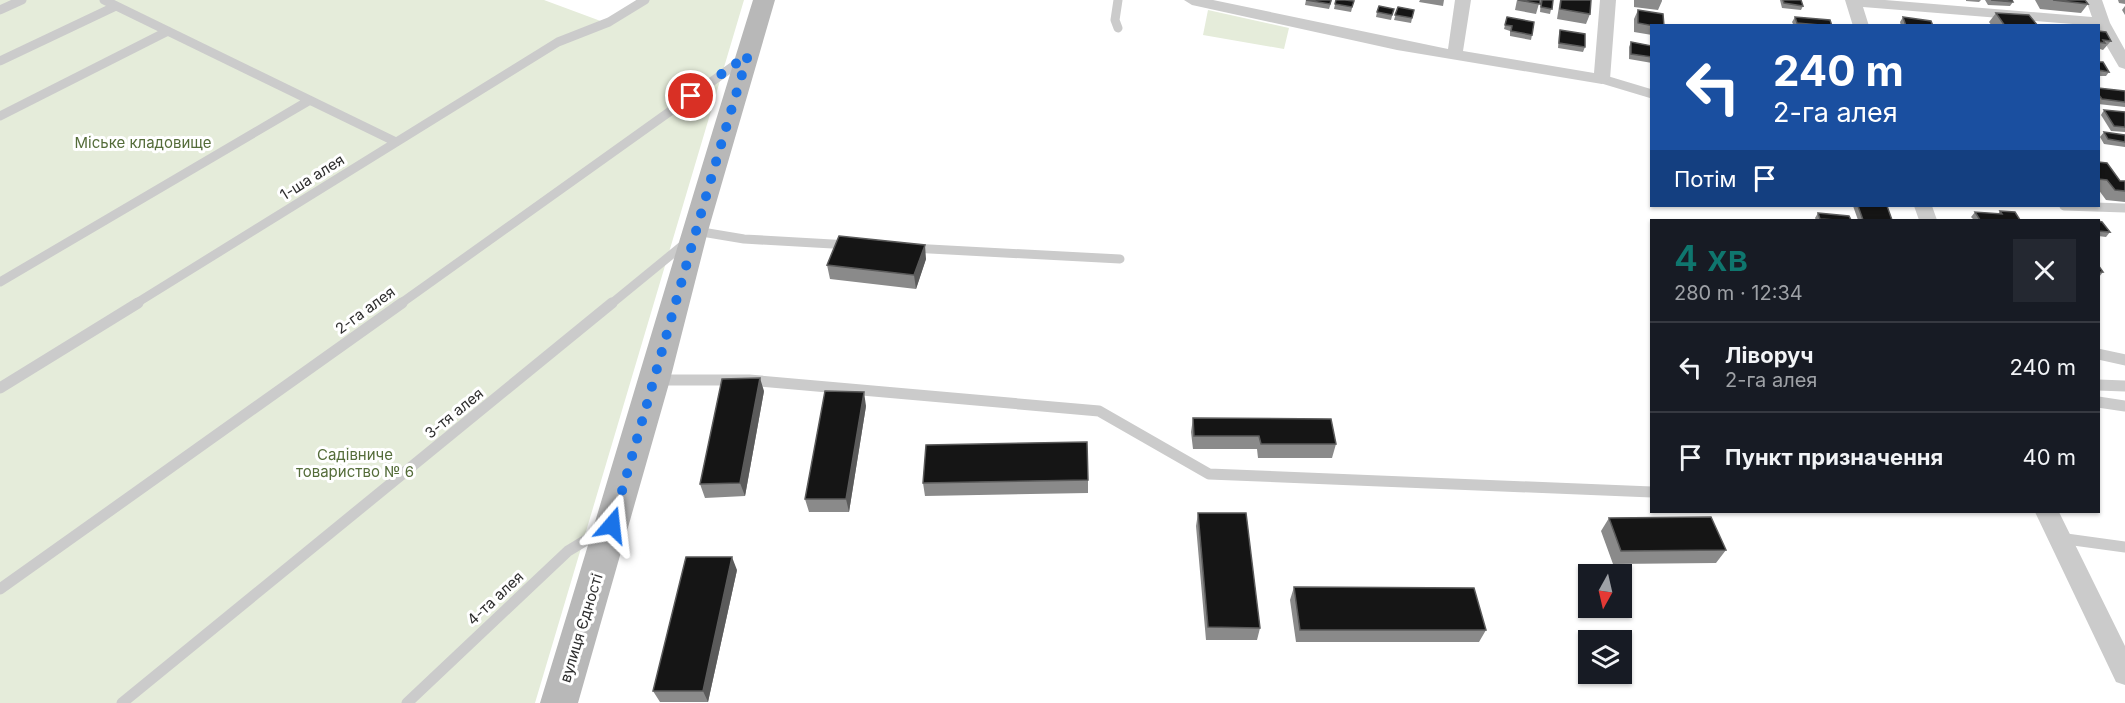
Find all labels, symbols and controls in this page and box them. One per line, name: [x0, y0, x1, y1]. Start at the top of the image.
text: 240 m: [1773, 45, 1904, 96]
icon: left: [1674, 48, 1752, 126]
pin: [665, 70, 716, 121]
icon: arrive: [674, 79, 707, 112]
text: 2-га алея: [1773, 96, 1898, 129]
park label: Міське кладовище: [75, 133, 211, 152]
street label: 1-ша алея: [276, 150, 348, 204]
icon: arrive: [1748, 162, 1781, 195]
text: Потім: [1674, 166, 1736, 192]
text: 4 хв: [1674, 236, 1748, 280]
button: close: [2013, 239, 2076, 302]
text: 280 m · 12:34: [1674, 281, 1803, 305]
street label: 2-га алея: [331, 282, 399, 338]
text: Ліворуч: [1725, 342, 1813, 368]
icon: left: [1674, 351, 1707, 384]
text: 240 m: [2009, 354, 2076, 380]
text: 2-га алея: [1725, 368, 1817, 392]
street label: 3-тя алея: [421, 384, 487, 442]
icon: arrive: [1674, 441, 1707, 474]
text: Пункт призначення: [1725, 444, 1943, 470]
text: 40 m: [2022, 444, 2076, 470]
park label: Садівниче товариство № 6: [296, 445, 414, 481]
position arrow: [580, 493, 644, 557]
north arrow: [1578, 564, 1632, 618]
map controls: [1578, 564, 1632, 684]
street label: 4-та алея: [463, 567, 527, 629]
street label: вулиця Єдності: [555, 571, 607, 685]
button: layers: [1578, 630, 1632, 684]

